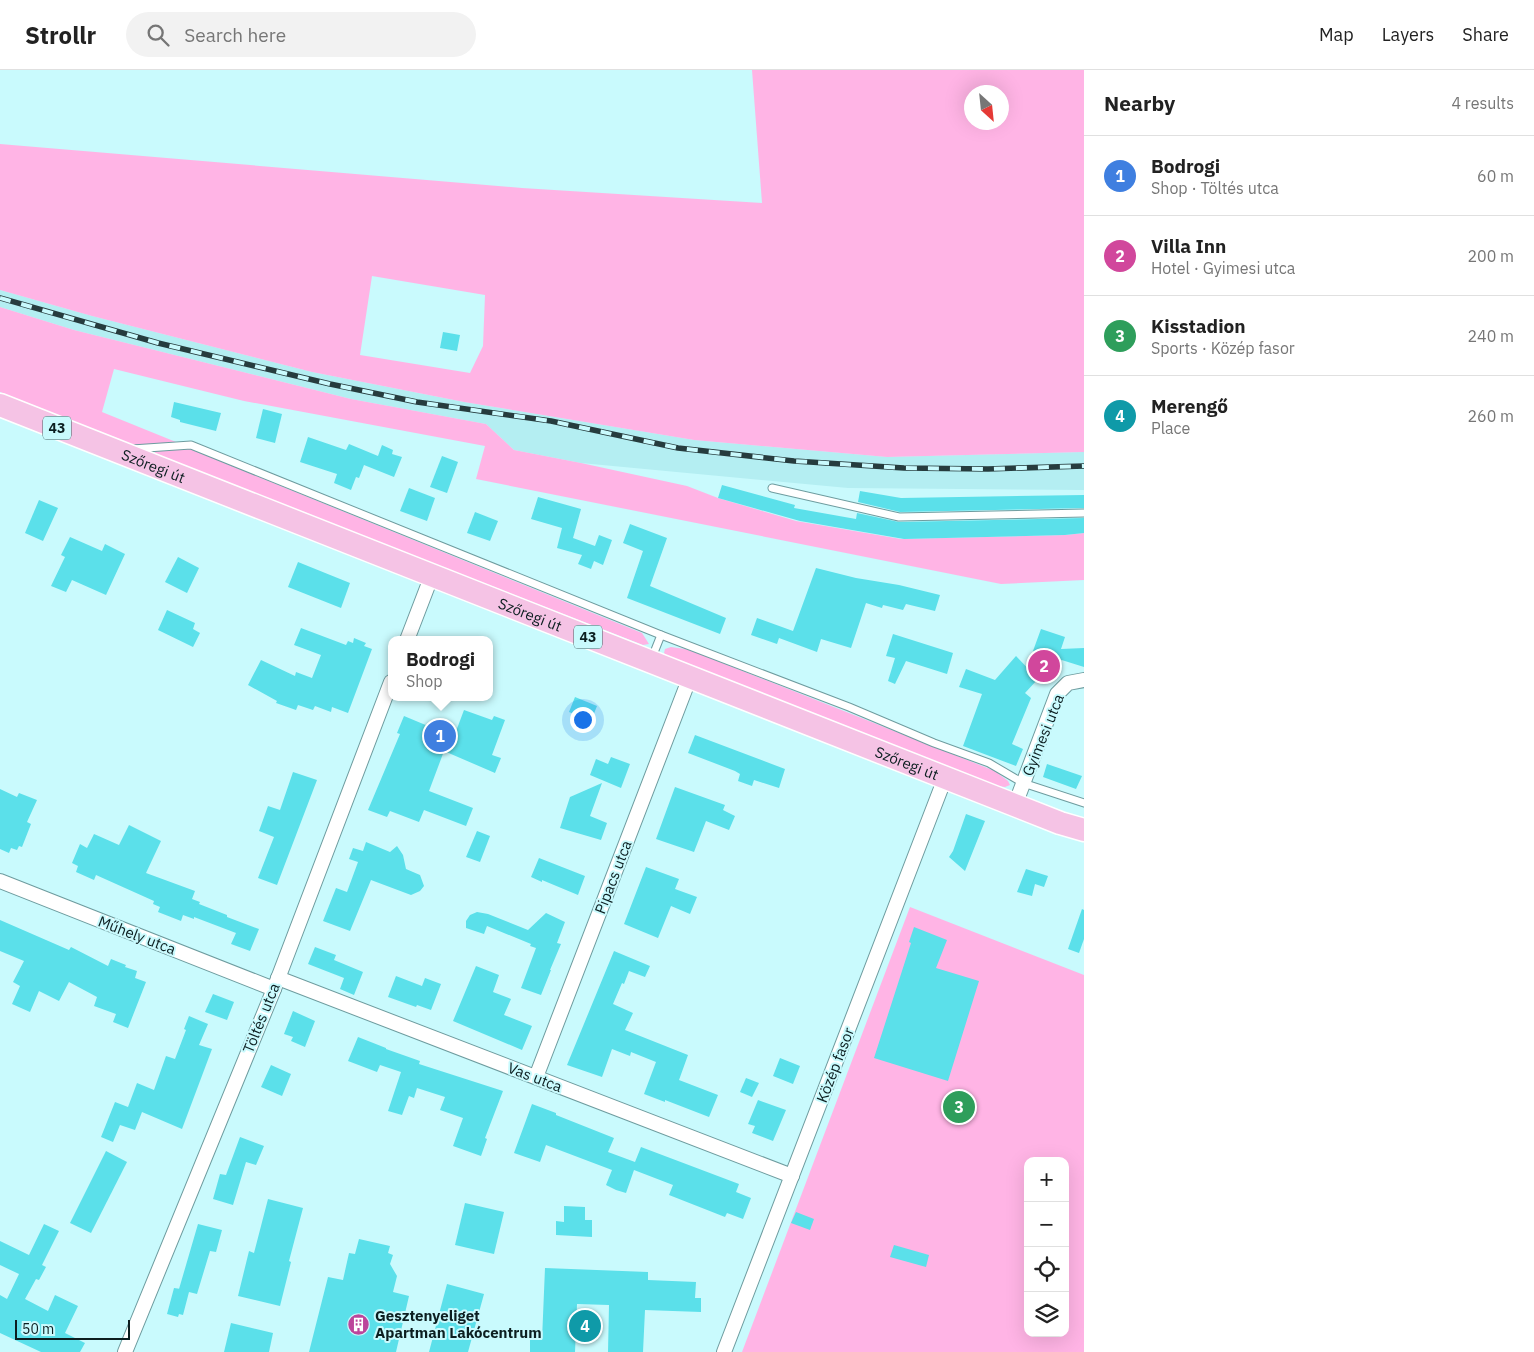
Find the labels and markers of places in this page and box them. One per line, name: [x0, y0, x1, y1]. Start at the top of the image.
pin: 2: [1028, 647, 1060, 685]
pin: 1: [424, 717, 456, 755]
pin: 3: [943, 1088, 975, 1126]
place label: Gesztenyeliget Apartman Lakócentrum: [375, 1306, 542, 1342]
pin: 4: [569, 1307, 601, 1345]
building icon: Gesztenyeliget Apartman Lakócentrum: [347, 1312, 371, 1336]

